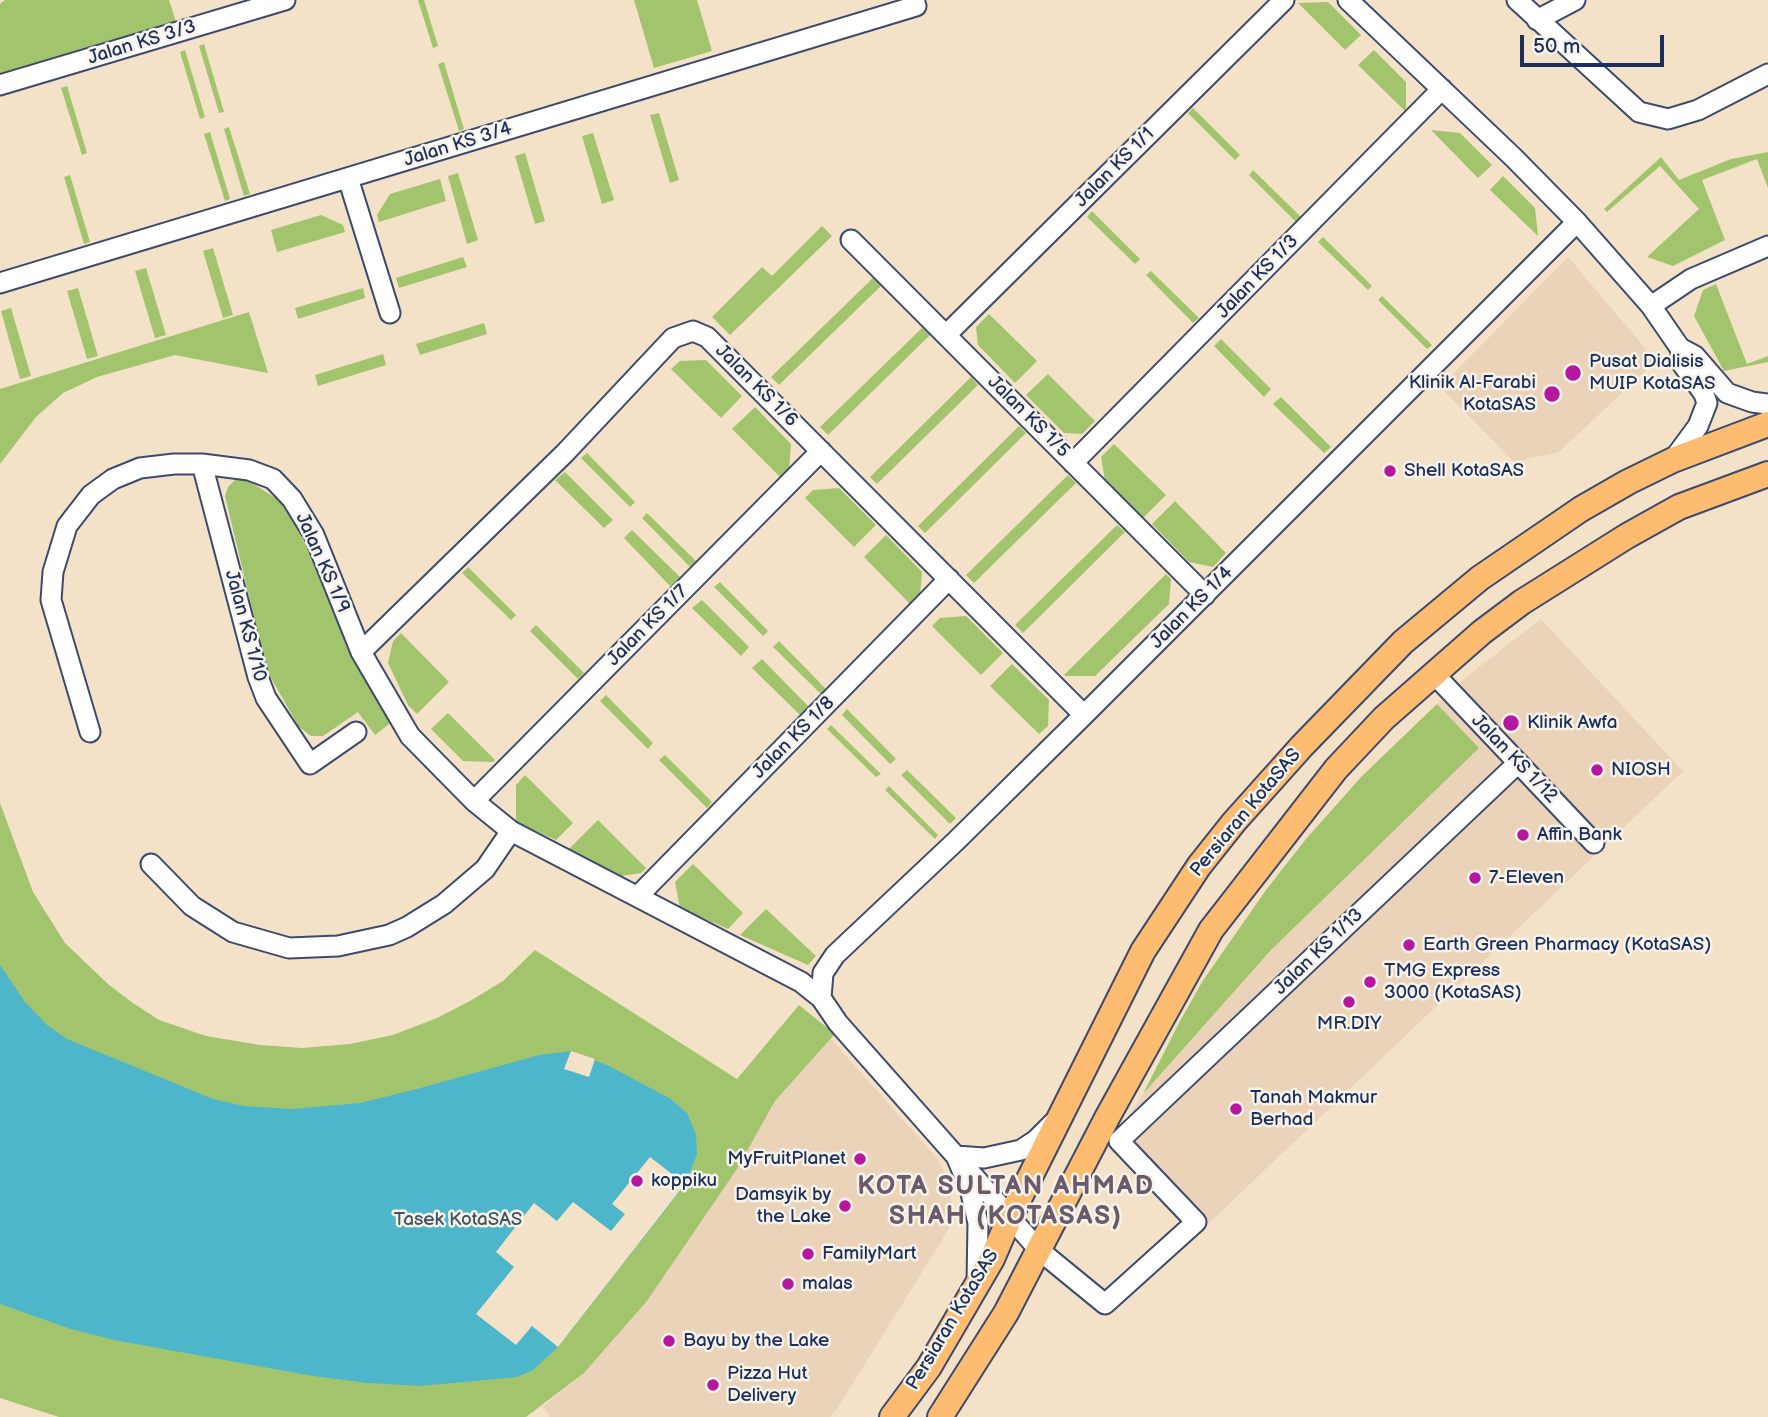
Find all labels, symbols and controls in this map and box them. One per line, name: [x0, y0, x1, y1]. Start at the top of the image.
street label: Jalan KS 3/3: [85, 16, 199, 70]
scale bar: [1523, 21, 1666, 65]
text: 50 m: [1533, 34, 1580, 59]
street label: Jalan KS 3/4: [401, 118, 515, 172]
street label: Jalan KS 1/1: [1070, 123, 1160, 213]
street label: Jalan KS 1/3: [1212, 230, 1304, 324]
street label: Jalan KS 1/6: [710, 340, 802, 432]
place label: Pusat Dialisis MUIP KotaSAS: [1589, 351, 1716, 395]
marker: Pusat Dialisis MUIP KotaSAS: [1563, 363, 1583, 383]
street label: Jalan KS 1/5: [982, 371, 1074, 463]
place label: Klinik Al-Farabi KotaSAS: [1409, 372, 1536, 416]
marker: Klinik Al-Farabi KotaSAS: [1542, 384, 1562, 404]
place label: Shell KotaSAS: [1404, 460, 1524, 482]
marker: Shell KotaSAS: [1382, 463, 1398, 479]
street label: Jalan KS 1/9: [290, 510, 354, 616]
street label: Jalan KS 1/4: [1146, 562, 1238, 654]
street label: Jalan KS 1/10: [219, 568, 271, 684]
street label: Jalan KS 1/7: [603, 581, 693, 671]
street label: Jalan KS 1/8: [748, 692, 840, 784]
street label: Jalan KS 1/12: [1466, 710, 1562, 808]
place label: Klinik Awfa: [1527, 712, 1617, 734]
marker: Klinik Awfa: [1501, 713, 1521, 733]
street label: Persiaran KotaSAS: [1186, 744, 1306, 882]
place label: NIOSH: [1611, 759, 1671, 781]
marker: NIOSH: [1589, 762, 1605, 778]
place label: Affin Bank: [1537, 824, 1622, 846]
marker: Affin Bank: [1515, 827, 1531, 843]
place label: 7-Eleven: [1489, 867, 1564, 889]
marker: 7-Eleven: [1467, 870, 1483, 886]
street label: Jalan KS 1/13: [1270, 904, 1368, 1000]
place label: Earth Green Pharmacy (KotaSAS): [1423, 934, 1711, 956]
marker: Earth Green Pharmacy (KotaSAS): [1401, 937, 1417, 953]
place label: TMG Express 3000 (KotaSAS): [1384, 960, 1521, 1004]
marker: TMG Express 3000 (KotaSAS): [1362, 974, 1378, 990]
marker: MR.DIY: [1341, 994, 1357, 1010]
place label: MR.DIY: [1317, 1013, 1381, 1035]
place label: Tanah Makmur Berhad: [1250, 1087, 1377, 1131]
marker: Tanah Makmur Berhad: [1228, 1101, 1244, 1117]
place label: MyFruitPlanet: [727, 1148, 846, 1170]
marker: MyFruitPlanet: [852, 1151, 868, 1167]
place label: koppiku: [651, 1170, 717, 1192]
district label: KOTA SULTAN AHMAD SHAH (KOTASAS): [859, 1171, 1153, 1232]
marker: koppiku: [629, 1173, 645, 1189]
place label: Damsyik by the Lake: [735, 1184, 831, 1228]
marker: Damsyik by the Lake: [837, 1198, 853, 1214]
park label: Tasek KotaSAS: [394, 1209, 522, 1231]
place label: FamilyMart: [822, 1243, 917, 1265]
street label: Persiaran KotaSAS: [902, 1245, 1004, 1395]
marker: FamilyMart: [800, 1246, 816, 1262]
place label: malas: [802, 1273, 853, 1295]
marker: malas: [780, 1276, 796, 1292]
place label: Bayu by the Lake: [683, 1330, 829, 1352]
marker: Bayu by the Lake: [661, 1333, 677, 1349]
place label: Pizza Hut Delivery: [727, 1363, 808, 1407]
marker: Pizza Hut Delivery: [705, 1377, 721, 1393]

